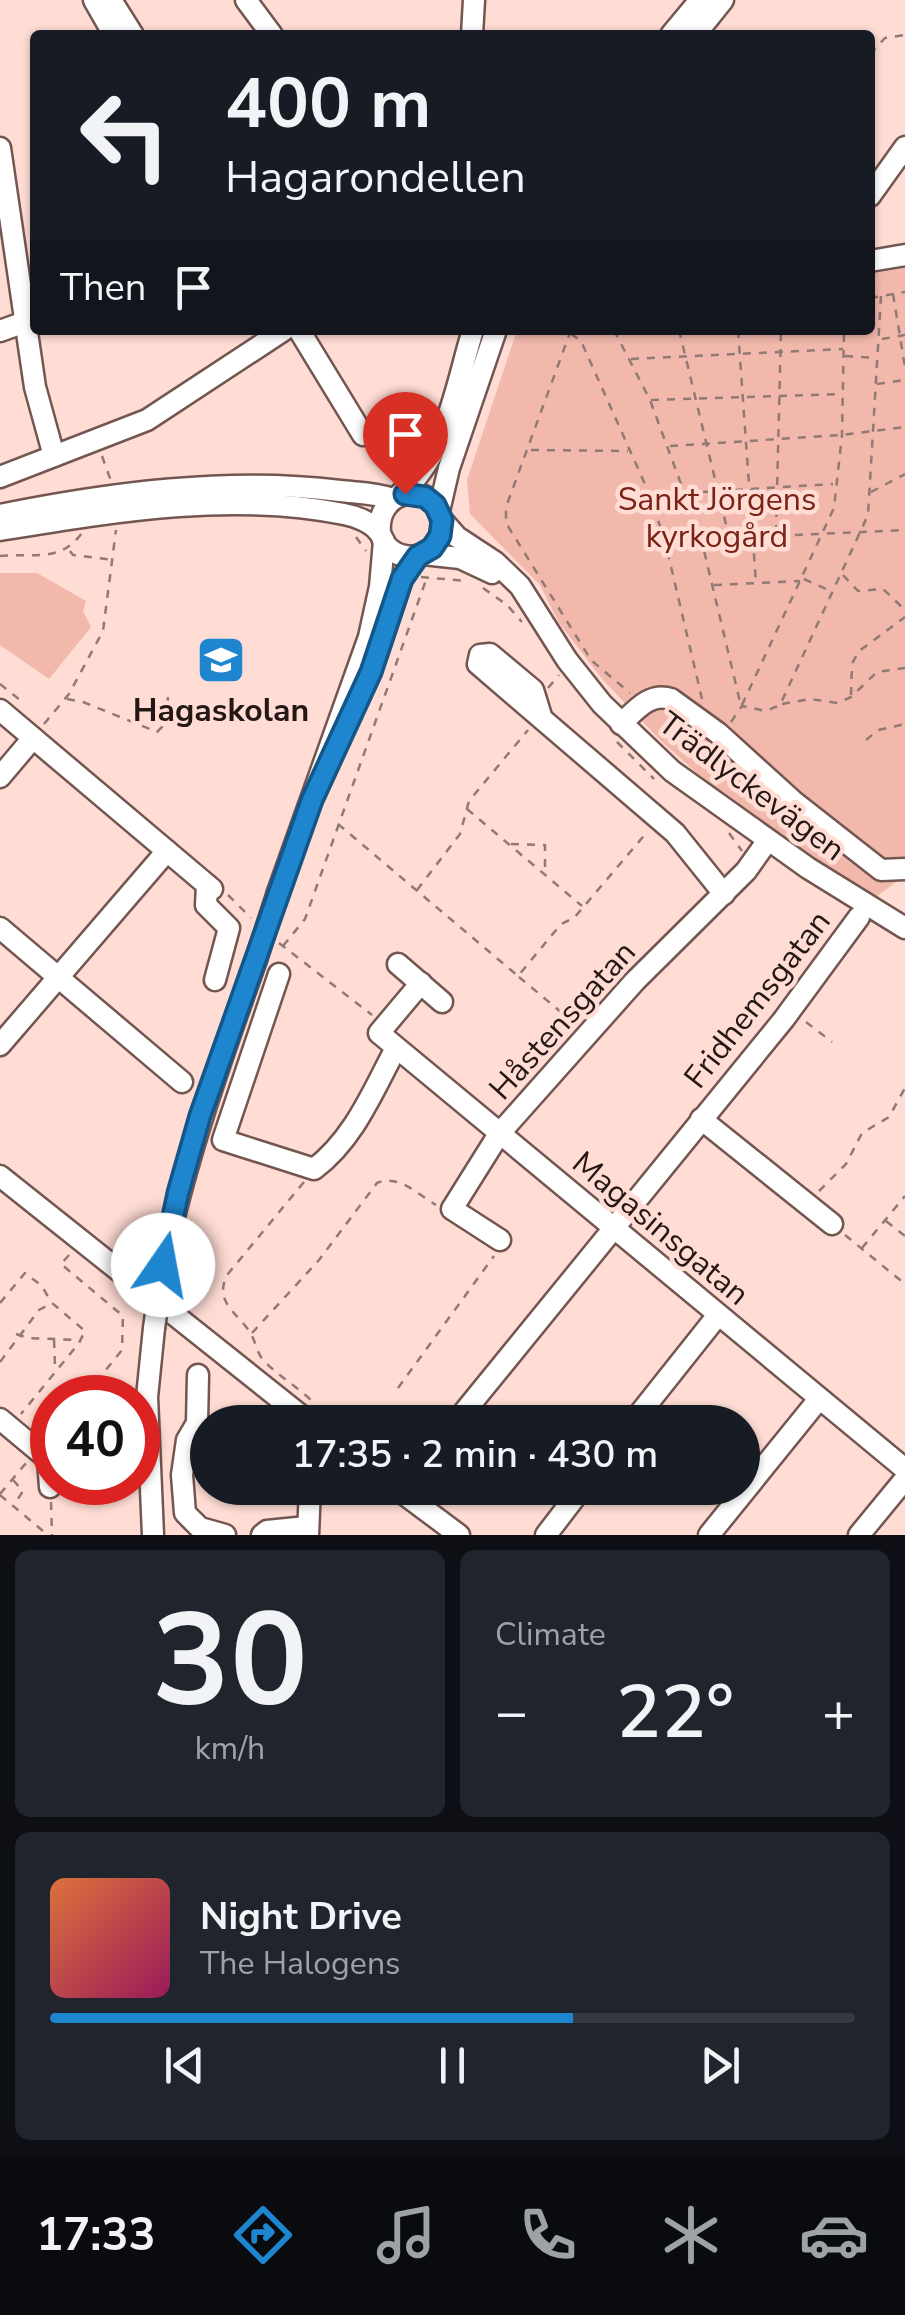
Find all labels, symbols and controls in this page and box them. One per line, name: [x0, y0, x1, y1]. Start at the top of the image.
text: 400 m: [225, 56, 431, 152]
icon: left: [60, 70, 190, 200]
text: Hagarondellen: [225, 147, 526, 208]
icon: arrive: [166, 260, 221, 315]
text: Then: [60, 262, 146, 313]
pin: [363, 392, 448, 495]
icon: arrive: [378, 407, 433, 462]
park label: Sankt Jörgens kyrkogård: [618, 478, 816, 558]
school or university icon: Hagaskolan: [195, 634, 247, 686]
place label: Hagaskolan: [133, 689, 309, 732]
street label: Trädlyckevägen: [650, 702, 854, 871]
street label: Fridhemsgatan: [674, 901, 840, 1097]
street label: Håstensgatan: [479, 932, 645, 1109]
street label: Magasinsgatan: [563, 1142, 758, 1315]
position arrow: [111, 1213, 215, 1317]
speed limit sign: 40: [30, 1375, 160, 1505]
text: 17:35 · 2 min · 430 m: [292, 1429, 658, 1480]
text: 30: [152, 1573, 308, 1750]
text: Climate: [495, 1613, 606, 1656]
text: 22°: [616, 1661, 734, 1763]
text: −: [495, 1675, 528, 1750]
text: +: [822, 1675, 855, 1750]
text: km/h: [195, 1727, 265, 1770]
text: Night Drive: [200, 1891, 402, 1942]
text: The Halogens: [200, 1942, 400, 1985]
icon: previous: [157, 2038, 212, 2093]
icon: pause: [425, 2038, 480, 2093]
icon: next: [693, 2038, 748, 2093]
icon: directions: [228, 2200, 298, 2270]
icon: music: [371, 2200, 441, 2270]
icon: phone: [513, 2200, 583, 2270]
icon: climate: [656, 2200, 726, 2270]
icon: car: [799, 2200, 869, 2270]
text: 17:33: [36, 2205, 155, 2266]

